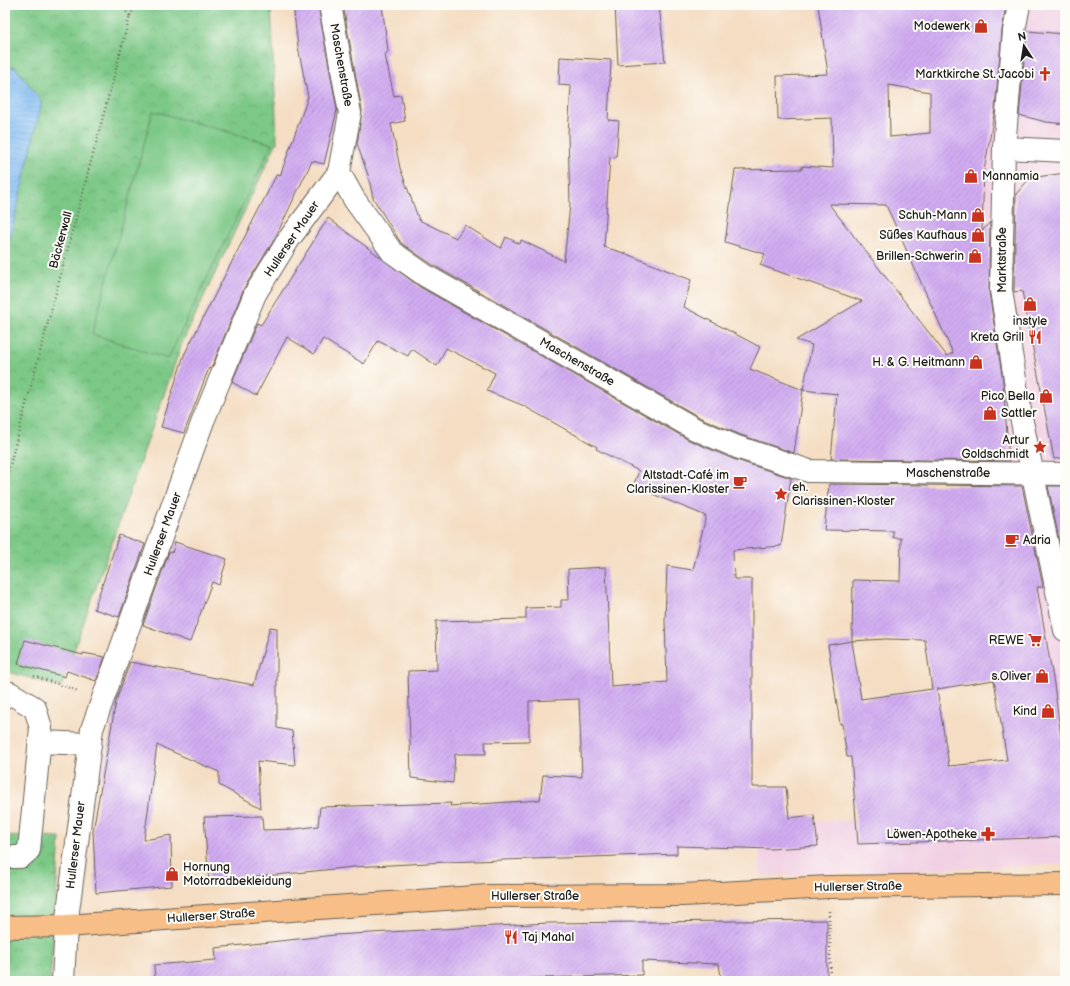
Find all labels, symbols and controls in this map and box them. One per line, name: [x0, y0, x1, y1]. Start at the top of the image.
shop icon: Modewerk: [973, 18, 989, 34]
place label: Modewerk: [914, 19, 970, 34]
street label: Maschenstraße: [326, 22, 356, 108]
north arrow: [1004, 26, 1044, 66]
text: N: [1017, 29, 1027, 44]
church icon: Marktkirche St. Jacobi: [1037, 66, 1053, 82]
place label: Marktkirche St. Jacobi: [915, 67, 1034, 82]
shop icon: Mannamia: [963, 168, 979, 184]
place label: Mannamia: [982, 169, 1039, 184]
street label: Hullerser Mauer: [261, 198, 323, 280]
shop icon: Schuh-Mann: [970, 207, 986, 223]
place label: Schuh-Mann: [898, 208, 967, 223]
street label: Bäckerwall: [46, 210, 76, 270]
shop icon: Süßes Kaufhaus: [970, 227, 986, 243]
street label: Marktstraße: [995, 227, 1010, 293]
place label: Süßes Kaufhaus: [879, 228, 967, 243]
shop icon: Brillen-Schwerin: [967, 248, 983, 264]
place label: Brillen-Schwerin: [876, 249, 964, 264]
shop icon: instyle: [1022, 296, 1038, 312]
place label: instyle: [1013, 314, 1047, 329]
restaurant icon: Kreta Grill: [1027, 329, 1043, 345]
place label: Kreta Grill: [970, 330, 1024, 345]
street label: Maschenstraße: [537, 334, 617, 390]
shop icon: H. & G. Heitmann: [968, 354, 984, 370]
place label: H. & G. Heitmann: [872, 355, 965, 370]
shop icon: Pico Bella: [1038, 388, 1054, 404]
place label: Pico Bella: [981, 389, 1035, 404]
shop icon: Sattler: [982, 405, 998, 421]
place label: Sattler: [1001, 406, 1037, 421]
place label: Artur Goldschmidt: [961, 433, 1030, 462]
place icon: Artur Goldschmidt: [1032, 439, 1048, 455]
street label: Maschenstraße: [906, 466, 990, 481]
place label: Altstadt-Café im Clarissinen-Kloster: [626, 468, 730, 497]
cafe icon: Altstadt-Café im Clarissinen-Kloster: [732, 474, 748, 490]
place label: eh. Clarissinen-Kloster: [792, 480, 895, 509]
place icon: eh. Clarissinen-Kloster: [773, 486, 789, 502]
street label: Hullerser Mauer: [141, 489, 185, 578]
cafe icon: Adria: [1004, 532, 1020, 548]
place label: Adria: [1023, 533, 1051, 548]
supermarket icon: REWE: [1027, 632, 1043, 648]
place label: REWE: [989, 633, 1024, 648]
shop icon: s.Oliver: [1034, 668, 1050, 684]
place label: s.Oliver: [991, 669, 1032, 684]
shop icon: Kind: [1040, 703, 1056, 719]
place label: Kind: [1013, 704, 1037, 719]
street label: Hullerser Mauer: [63, 800, 89, 890]
pharmacy icon: Löwen-Apotheke: [980, 826, 996, 842]
place label: Löwen-Apotheke: [886, 827, 977, 842]
place label: Hornung Motorradbekleidung: [183, 860, 292, 889]
shop icon: Hornung Motorradbekleidung: [164, 866, 180, 882]
street label: Hullerser Straße: [814, 879, 902, 895]
street label: Hullerser Straße: [491, 889, 579, 904]
street label: Hullerser Straße: [166, 905, 256, 927]
restaurant icon: Taj Mahal: [503, 929, 519, 945]
place label: Taj Mahal: [522, 930, 574, 945]

